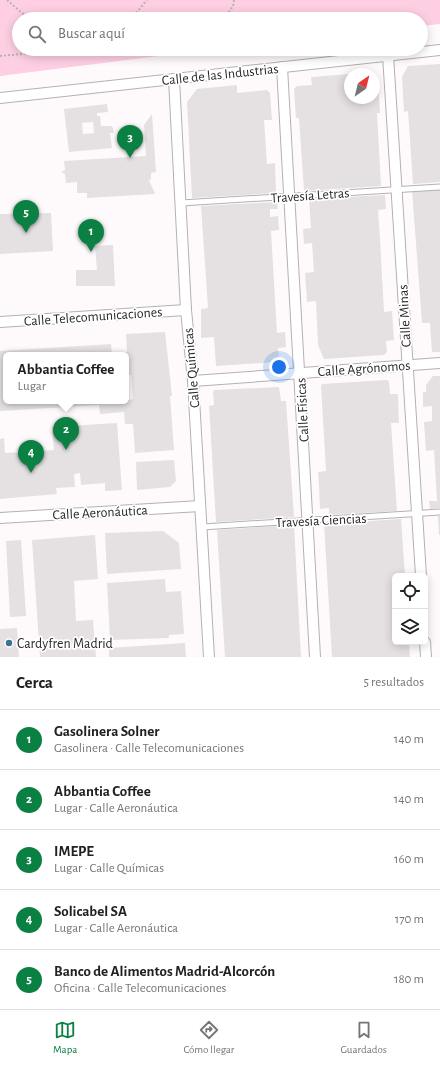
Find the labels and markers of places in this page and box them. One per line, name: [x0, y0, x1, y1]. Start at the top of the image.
pin: 3: [117, 125, 143, 158]
pin: 5: [13, 200, 39, 233]
pin: 1: [78, 219, 104, 252]
pin: 2: [53, 417, 79, 450]
pin: 4: [18, 440, 44, 473]
place label: Cardyfren Madrid: [17, 637, 113, 651]
marker: Cardyfren Madrid: [4, 638, 14, 648]

